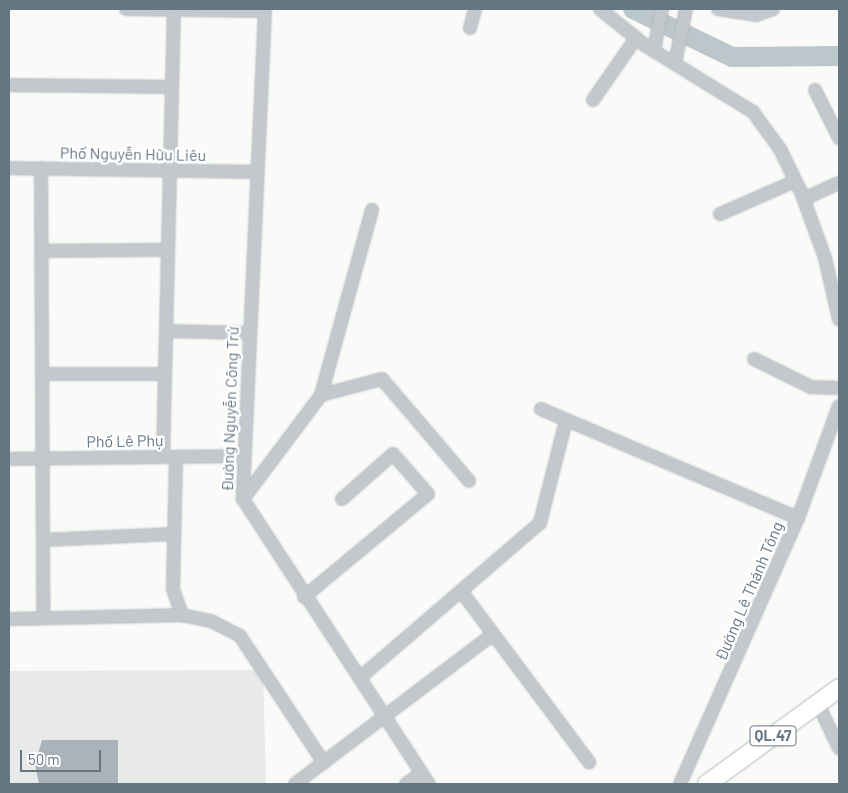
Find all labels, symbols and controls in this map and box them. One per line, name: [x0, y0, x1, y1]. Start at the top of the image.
street label: Phố Nguyễn Hữu Liêu: [60, 143, 206, 165]
street label: Đường Nguyễn Công Trứ: [218, 326, 242, 492]
street label: Phố Lê Phụ: [86, 431, 164, 451]
street label: Đường Lê Thánh Tông: [711, 519, 787, 663]
road number: QL.47: [749, 724, 797, 748]
scale bar: [22, 740, 104, 772]
text: 50 m: [28, 750, 60, 768]

